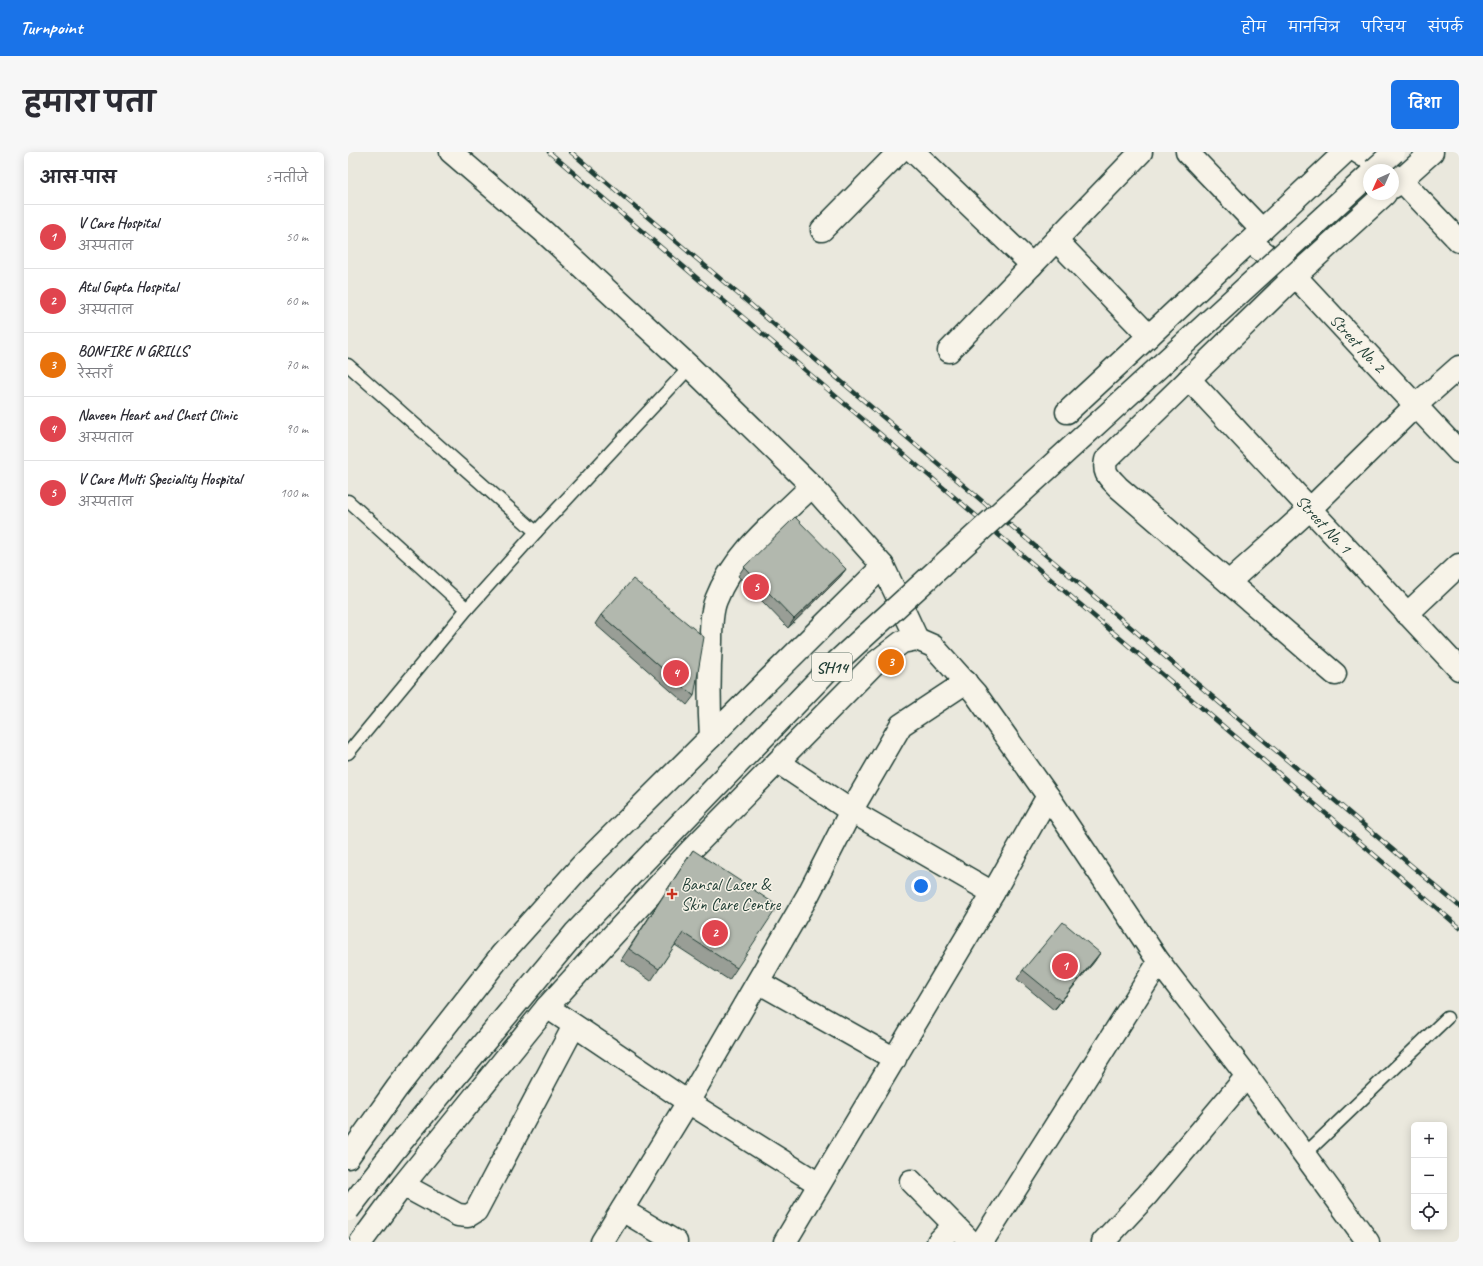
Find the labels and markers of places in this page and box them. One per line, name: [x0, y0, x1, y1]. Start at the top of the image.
pin: 5: [743, 572, 769, 602]
pin: 3: [878, 647, 904, 677]
pin: 4: [663, 658, 689, 688]
place label: Bansal Laser & Skin Care Centre: [681, 874, 782, 915]
marker: Bansal Laser & Skin Care Centre: [666, 888, 678, 900]
pin: 2: [702, 918, 728, 948]
pin: 1: [1052, 951, 1078, 981]

